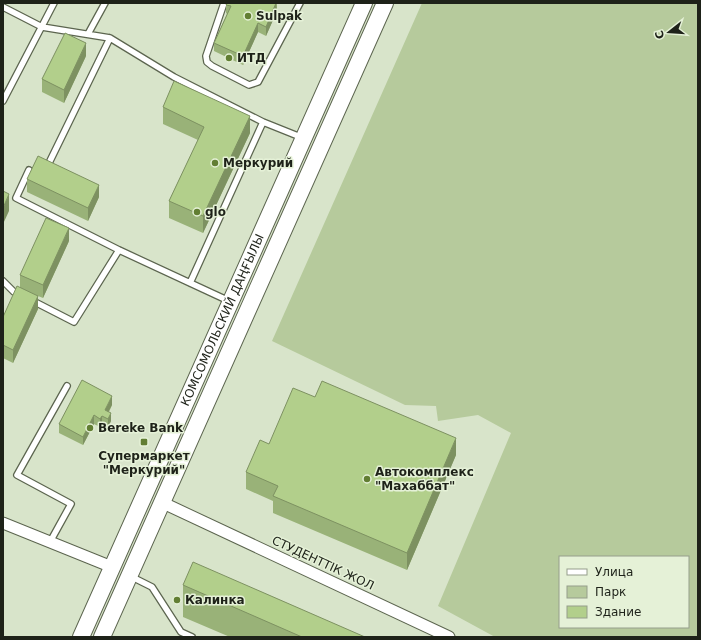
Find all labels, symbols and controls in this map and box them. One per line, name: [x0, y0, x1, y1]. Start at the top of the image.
place label: Sulpak: [256, 9, 303, 23]
marker: Sulpak: [243, 11, 253, 21]
north arrow: [649, 12, 689, 52]
text: С: [653, 29, 667, 41]
place label: ИТД: [237, 51, 266, 65]
marker: ИТД: [224, 53, 234, 63]
place label: Меркурий: [223, 156, 293, 170]
marker: Меркурий: [210, 158, 220, 168]
place label: glo: [205, 205, 226, 219]
marker: glo: [192, 207, 202, 217]
street label: КОМСОМОЛЬСКИЙ ДАҢҒЫЛЫ: [178, 232, 267, 408]
place label: Bereke Bank: [98, 421, 184, 435]
marker: Bereke Bank: [85, 423, 95, 433]
marker: Супермаркет "Меркурий": [139, 437, 149, 447]
place label: Супермаркет "Меркурий": [98, 449, 190, 477]
place label: Автокомплекс "Махаббат": [375, 465, 474, 493]
marker: Автокомплекс "Махаббат": [362, 474, 372, 484]
street label: СТУДЕНТТІК ЖОЛ: [270, 533, 376, 593]
legend: [559, 556, 689, 628]
text: Улица: [595, 565, 633, 579]
text: Парк: [595, 585, 626, 599]
place label: Калинка: [185, 593, 245, 607]
marker: Калинка: [172, 595, 182, 605]
text: Здание: [595, 605, 641, 619]

